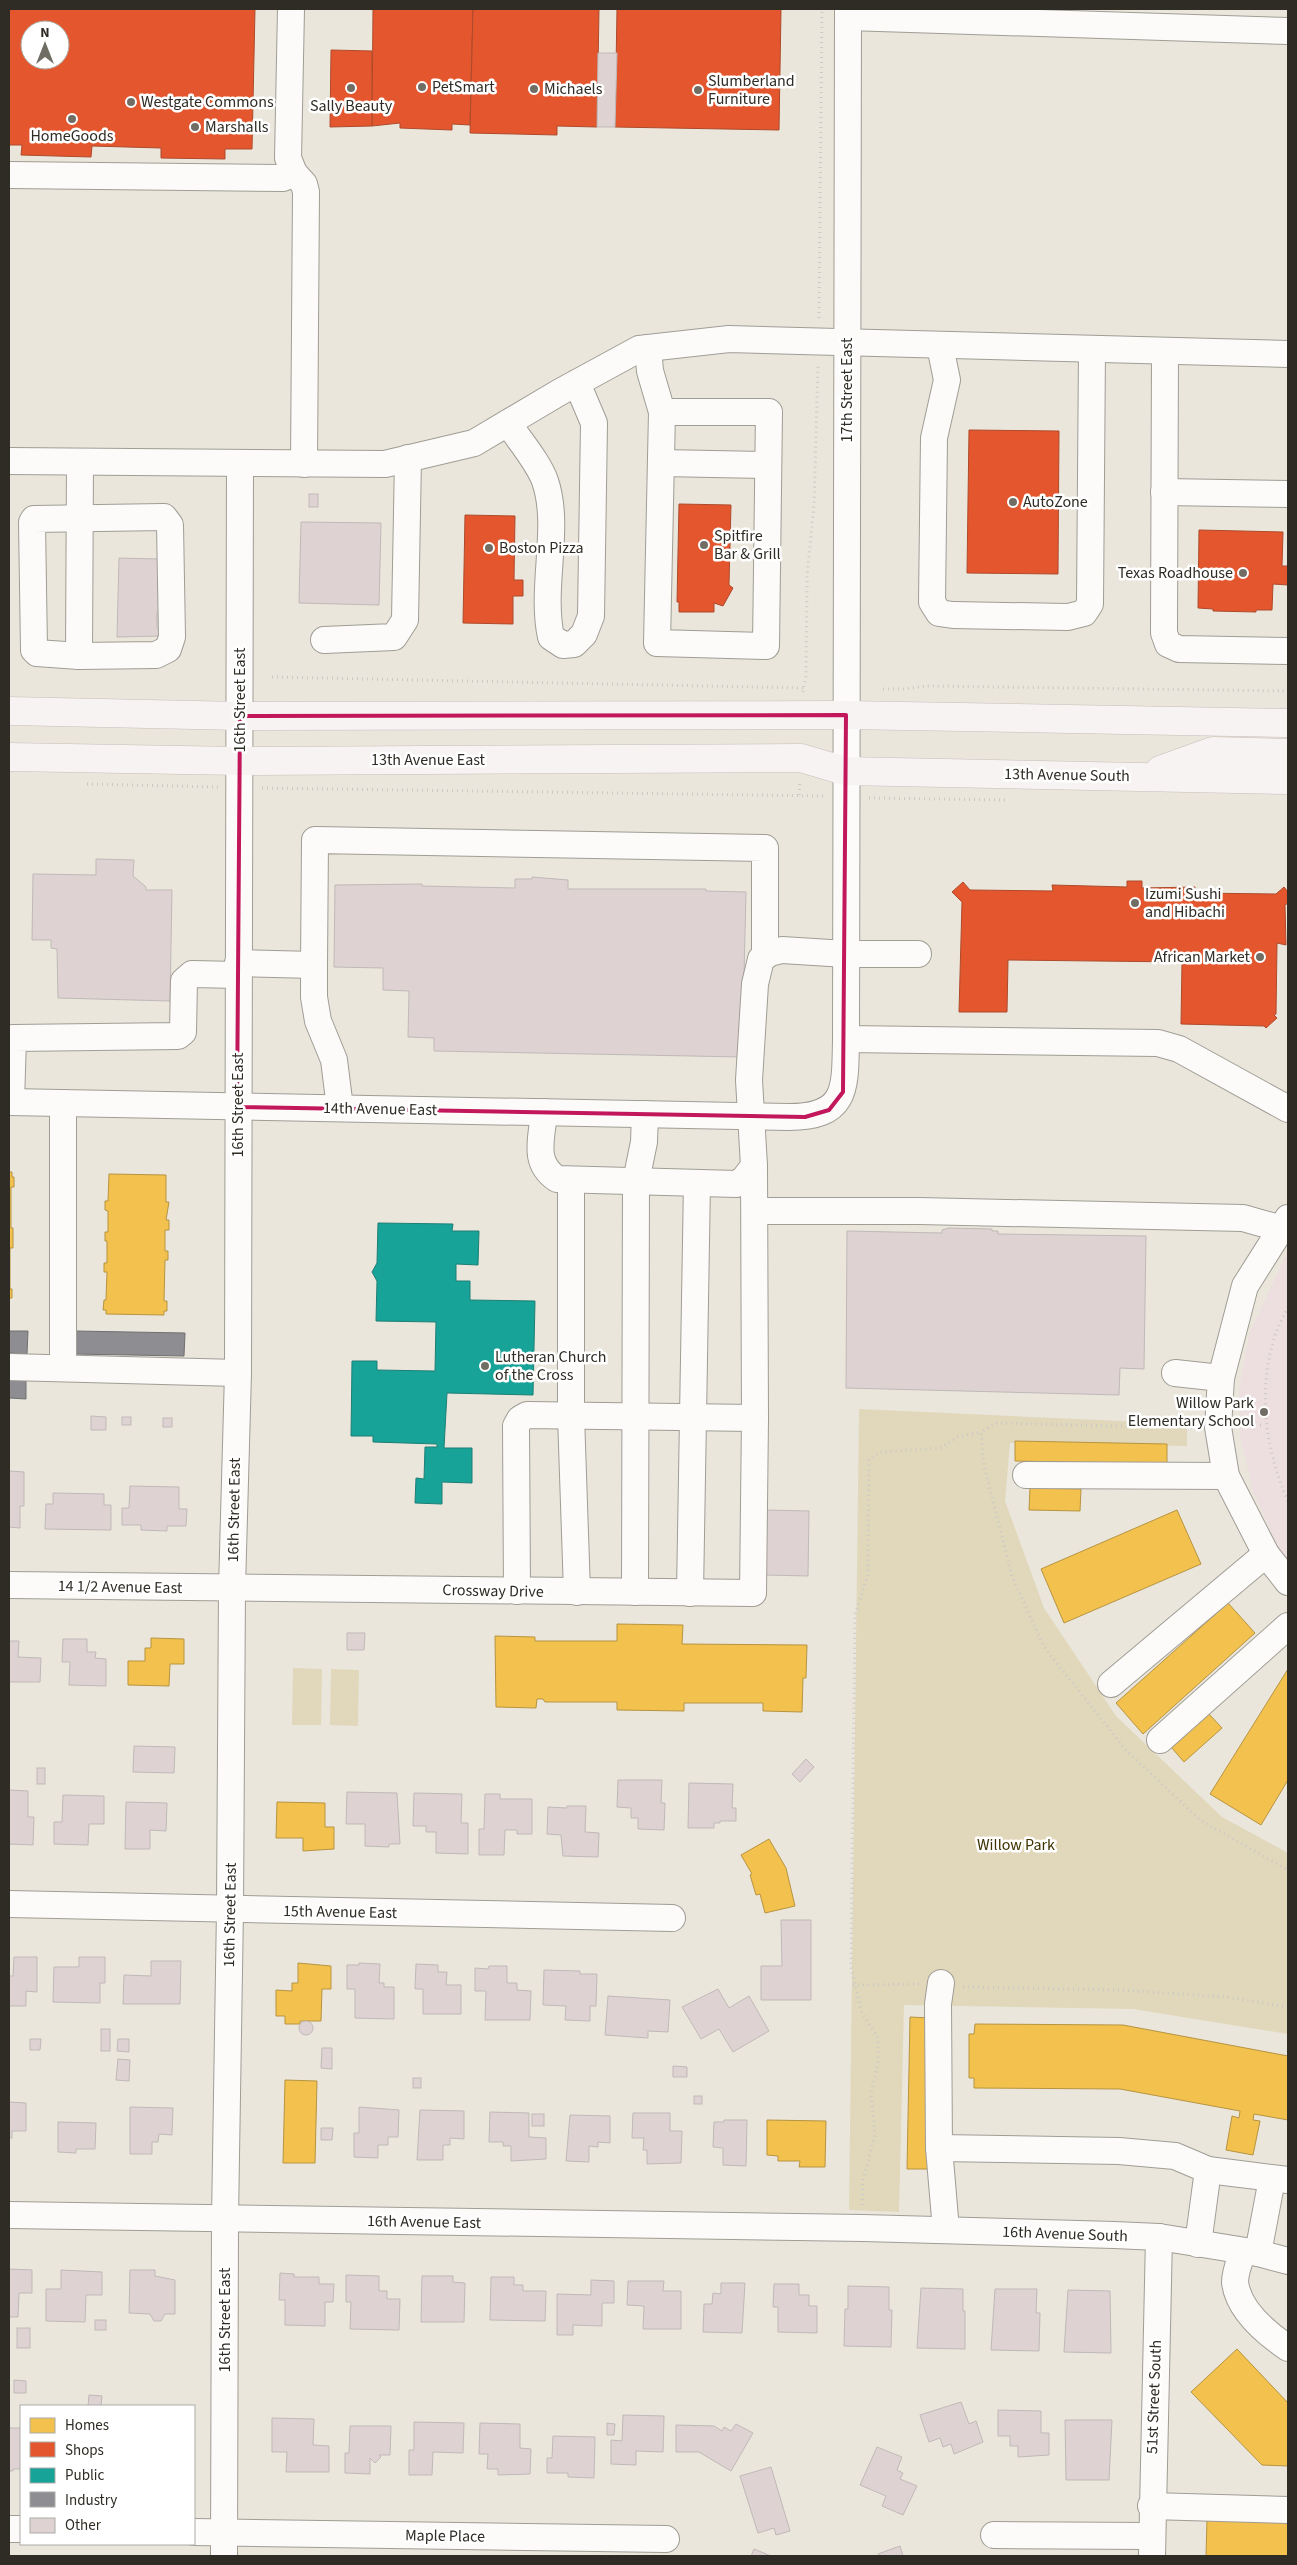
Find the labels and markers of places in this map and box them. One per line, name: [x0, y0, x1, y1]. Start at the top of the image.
place label: Slumberland Furniture: [708, 70, 795, 110]
place label: PetSmart: [432, 76, 495, 98]
place label: Michaels: [544, 78, 603, 100]
marker: PetSmart: [416, 81, 428, 93]
marker: Sally Beauty: [345, 82, 357, 94]
marker: Michaels: [528, 83, 540, 95]
marker: Slumberland Furniture: [692, 84, 704, 96]
place label: Westgate Commons: [141, 91, 274, 113]
place label: Sally Beauty: [310, 95, 393, 117]
marker: Westgate Commons: [125, 96, 137, 108]
marker: HomeGoods: [66, 113, 78, 125]
place label: Marshalls: [205, 116, 269, 138]
marker: Marshalls: [189, 121, 201, 133]
place label: HomeGoods: [30, 125, 114, 147]
place label: AutoZone: [1023, 491, 1088, 513]
marker: AutoZone: [1007, 496, 1019, 508]
place label: Spitfire Bar & Grill: [714, 525, 781, 565]
place label: Boston Pizza: [499, 537, 584, 559]
marker: Spitfire Bar & Grill: [698, 539, 710, 551]
marker: Boston Pizza: [483, 542, 495, 554]
place label: Texas Roadhouse: [1118, 562, 1233, 584]
marker: Texas Roadhouse: [1237, 567, 1249, 579]
place label: Izumi Sushi and Hibachi: [1145, 883, 1225, 923]
marker: Izumi Sushi and Hibachi: [1129, 897, 1141, 909]
place label: African Market: [1154, 946, 1251, 968]
marker: African Market: [1254, 951, 1266, 963]
place label: Lutheran Church of the Cross: [495, 1346, 607, 1386]
marker: Lutheran Church of the Cross: [479, 1360, 491, 1372]
place label: Willow Park Elementary School: [1128, 1392, 1254, 1432]
marker: Willow Park Elementary School: [1258, 1406, 1270, 1418]

